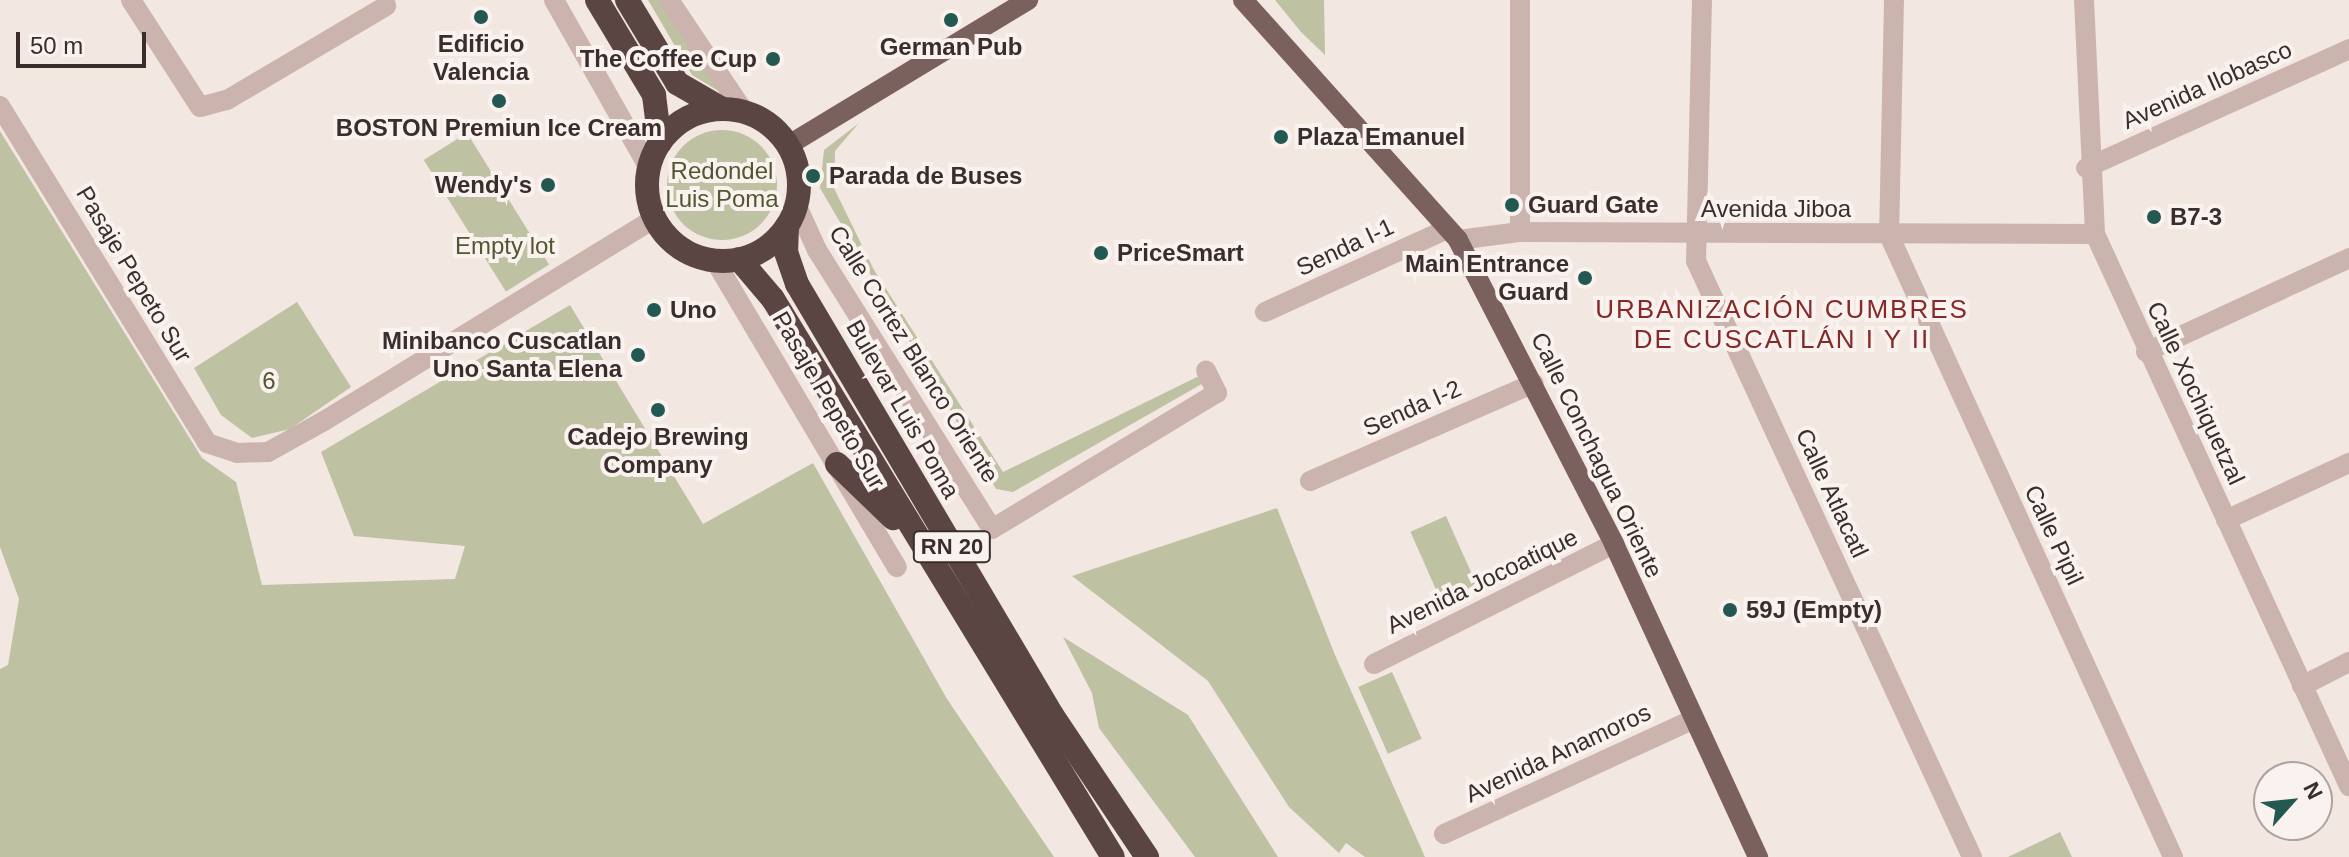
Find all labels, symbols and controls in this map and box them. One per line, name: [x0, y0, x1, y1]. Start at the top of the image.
marker: Edificio Valencia: [472, 8, 490, 26]
marker: German Pub: [942, 11, 960, 29]
scale bar: [20, 16, 150, 66]
place label: Edificio Valencia: [433, 30, 529, 86]
text: 50 m: [30, 32, 83, 59]
place label: German Pub: [880, 33, 1022, 61]
street label: Avenida Ilobasco: [2118, 35, 2296, 135]
place label: The Coffee Cup: [580, 45, 757, 73]
marker: The Coffee Cup: [764, 50, 782, 68]
marker: BOSTON Premiun Ice Cream: [490, 92, 508, 110]
place label: BOSTON Premiun Ice Cream: [336, 114, 662, 142]
place label: Plaza Emanuel: [1297, 123, 1465, 151]
marker: Plaza Emanuel: [1272, 128, 1290, 146]
park label: Redondel Luis Poma: [665, 157, 779, 213]
place label: Parada de Buses: [829, 162, 1022, 190]
marker: Parada de Buses: [804, 167, 822, 185]
place label: Wendy's: [435, 171, 532, 199]
marker: Wendy's: [539, 176, 557, 194]
street label: Pasaje Pepeto Sur: [70, 181, 198, 367]
place label: Guard Gate: [1528, 191, 1659, 219]
street label: Avenida Jiboa: [1701, 195, 1851, 223]
marker: Guard Gate: [1503, 196, 1521, 214]
place label: B7-3: [2170, 203, 2222, 231]
marker: B7-3: [2145, 208, 2163, 226]
street label: Senda I-1: [1292, 212, 1398, 282]
street label: Calle Cortez Blanco Oriente: [823, 220, 1005, 488]
park label: Empty lot: [455, 232, 555, 260]
place label: PriceSmart: [1117, 239, 1244, 267]
marker: PriceSmart: [1092, 244, 1110, 262]
place label: Main Entrance Guard: [1405, 250, 1569, 306]
marker: Main Entrance Guard: [1576, 269, 1594, 287]
district label: URBANIZACIÓN CUMBRES DE CUSCATLÁN I Y II: [1595, 294, 1969, 356]
place label: Uno: [670, 296, 717, 324]
street label: Calle Xochiquetzal: [2141, 297, 2251, 489]
marker: Uno: [645, 301, 663, 319]
street label: Pasaje Pepeto Sur: [766, 306, 892, 494]
street label: Bulevar Luis Poma: [840, 315, 966, 503]
place label: Minibanco Cuscatlan Uno Santa Elena: [382, 327, 622, 383]
street label: Calle Conchagua Oriente: [1525, 328, 1669, 582]
marker: Minibanco Cuscatlan Uno Santa Elena: [629, 346, 647, 364]
park label: 6: [262, 367, 276, 395]
street label: Senda I-2: [1359, 374, 1465, 442]
marker: Cadejo Brewing Company: [649, 401, 667, 419]
place label: Cadejo Brewing Company: [567, 423, 749, 479]
street label: Calle Atlacatl: [1789, 423, 1875, 563]
street label: Calle Pipil: [2018, 481, 2090, 589]
street label: Avenida Jocoatique: [1382, 522, 1582, 640]
road number: RN 20: [912, 529, 992, 565]
place label: 59J (Empty): [1746, 596, 1882, 624]
marker: 59J (Empty): [1721, 601, 1739, 619]
street label: Avenida Anamoros: [1460, 697, 1656, 809]
north arrow: [2253, 761, 2333, 841]
text: N: [2298, 778, 2328, 804]

